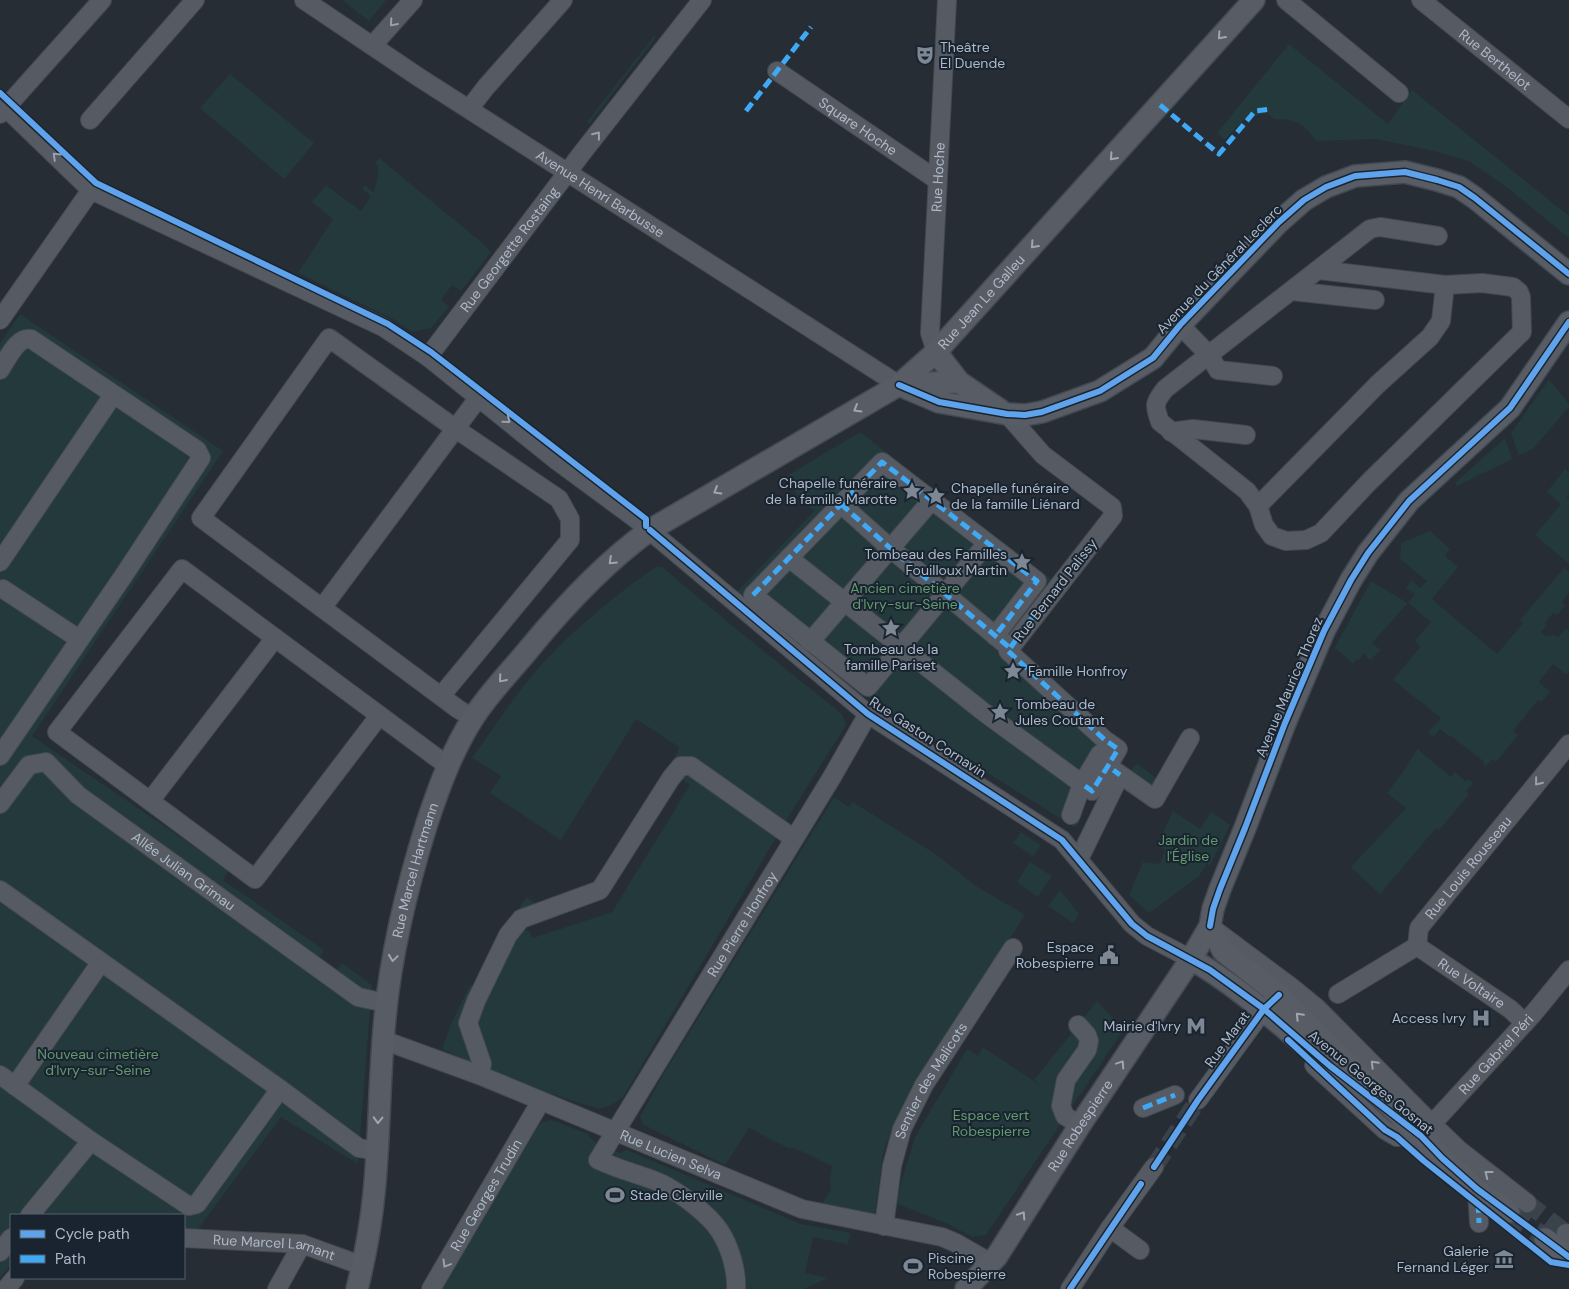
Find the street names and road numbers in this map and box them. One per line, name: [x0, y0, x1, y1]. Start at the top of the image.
street label: Rue Berthelot: [1455, 25, 1535, 94]
street label: Square Hoche: [815, 93, 901, 159]
street label: Rue Hoche: [927, 142, 949, 213]
street label: Avenue Henri Barbusse: [533, 146, 668, 241]
street label: Rue Georgette Rostaing: [456, 183, 563, 316]
street label: Avenue du Général Leclerc: [1152, 201, 1286, 337]
street label: Rue Jean Le Galleu: [934, 251, 1029, 353]
street label: Rue Bernard Palissy: [1009, 535, 1101, 645]
street label: Avenue Maurice Thorez: [1251, 614, 1327, 760]
street label: Rue Gaston Cornavin: [866, 692, 990, 782]
street label: Rue Marcel Hartmann: [388, 800, 442, 939]
street label: Rue Louis Rousseau: [1421, 813, 1515, 923]
street label: Allée Julian Grimau: [128, 828, 239, 915]
street label: Rue Pierre Honfroy: [703, 868, 781, 980]
street label: Rue Voltaire: [1435, 954, 1509, 1012]
street label: Rue Marat: [1200, 1007, 1254, 1071]
street label: Rue Gabriel Péri: [1455, 1010, 1537, 1098]
street label: Sentier des Malicots: [891, 1019, 971, 1141]
street label: Avenue Georges Gosnat: [1305, 1026, 1437, 1138]
street label: Rue Robespierre: [1044, 1076, 1117, 1175]
street label: Rue Lucien Selva: [617, 1126, 724, 1184]
street label: Rue Georges Trudin: [446, 1136, 526, 1254]
street label: Rue Marcel Lamant: [213, 1230, 338, 1264]

